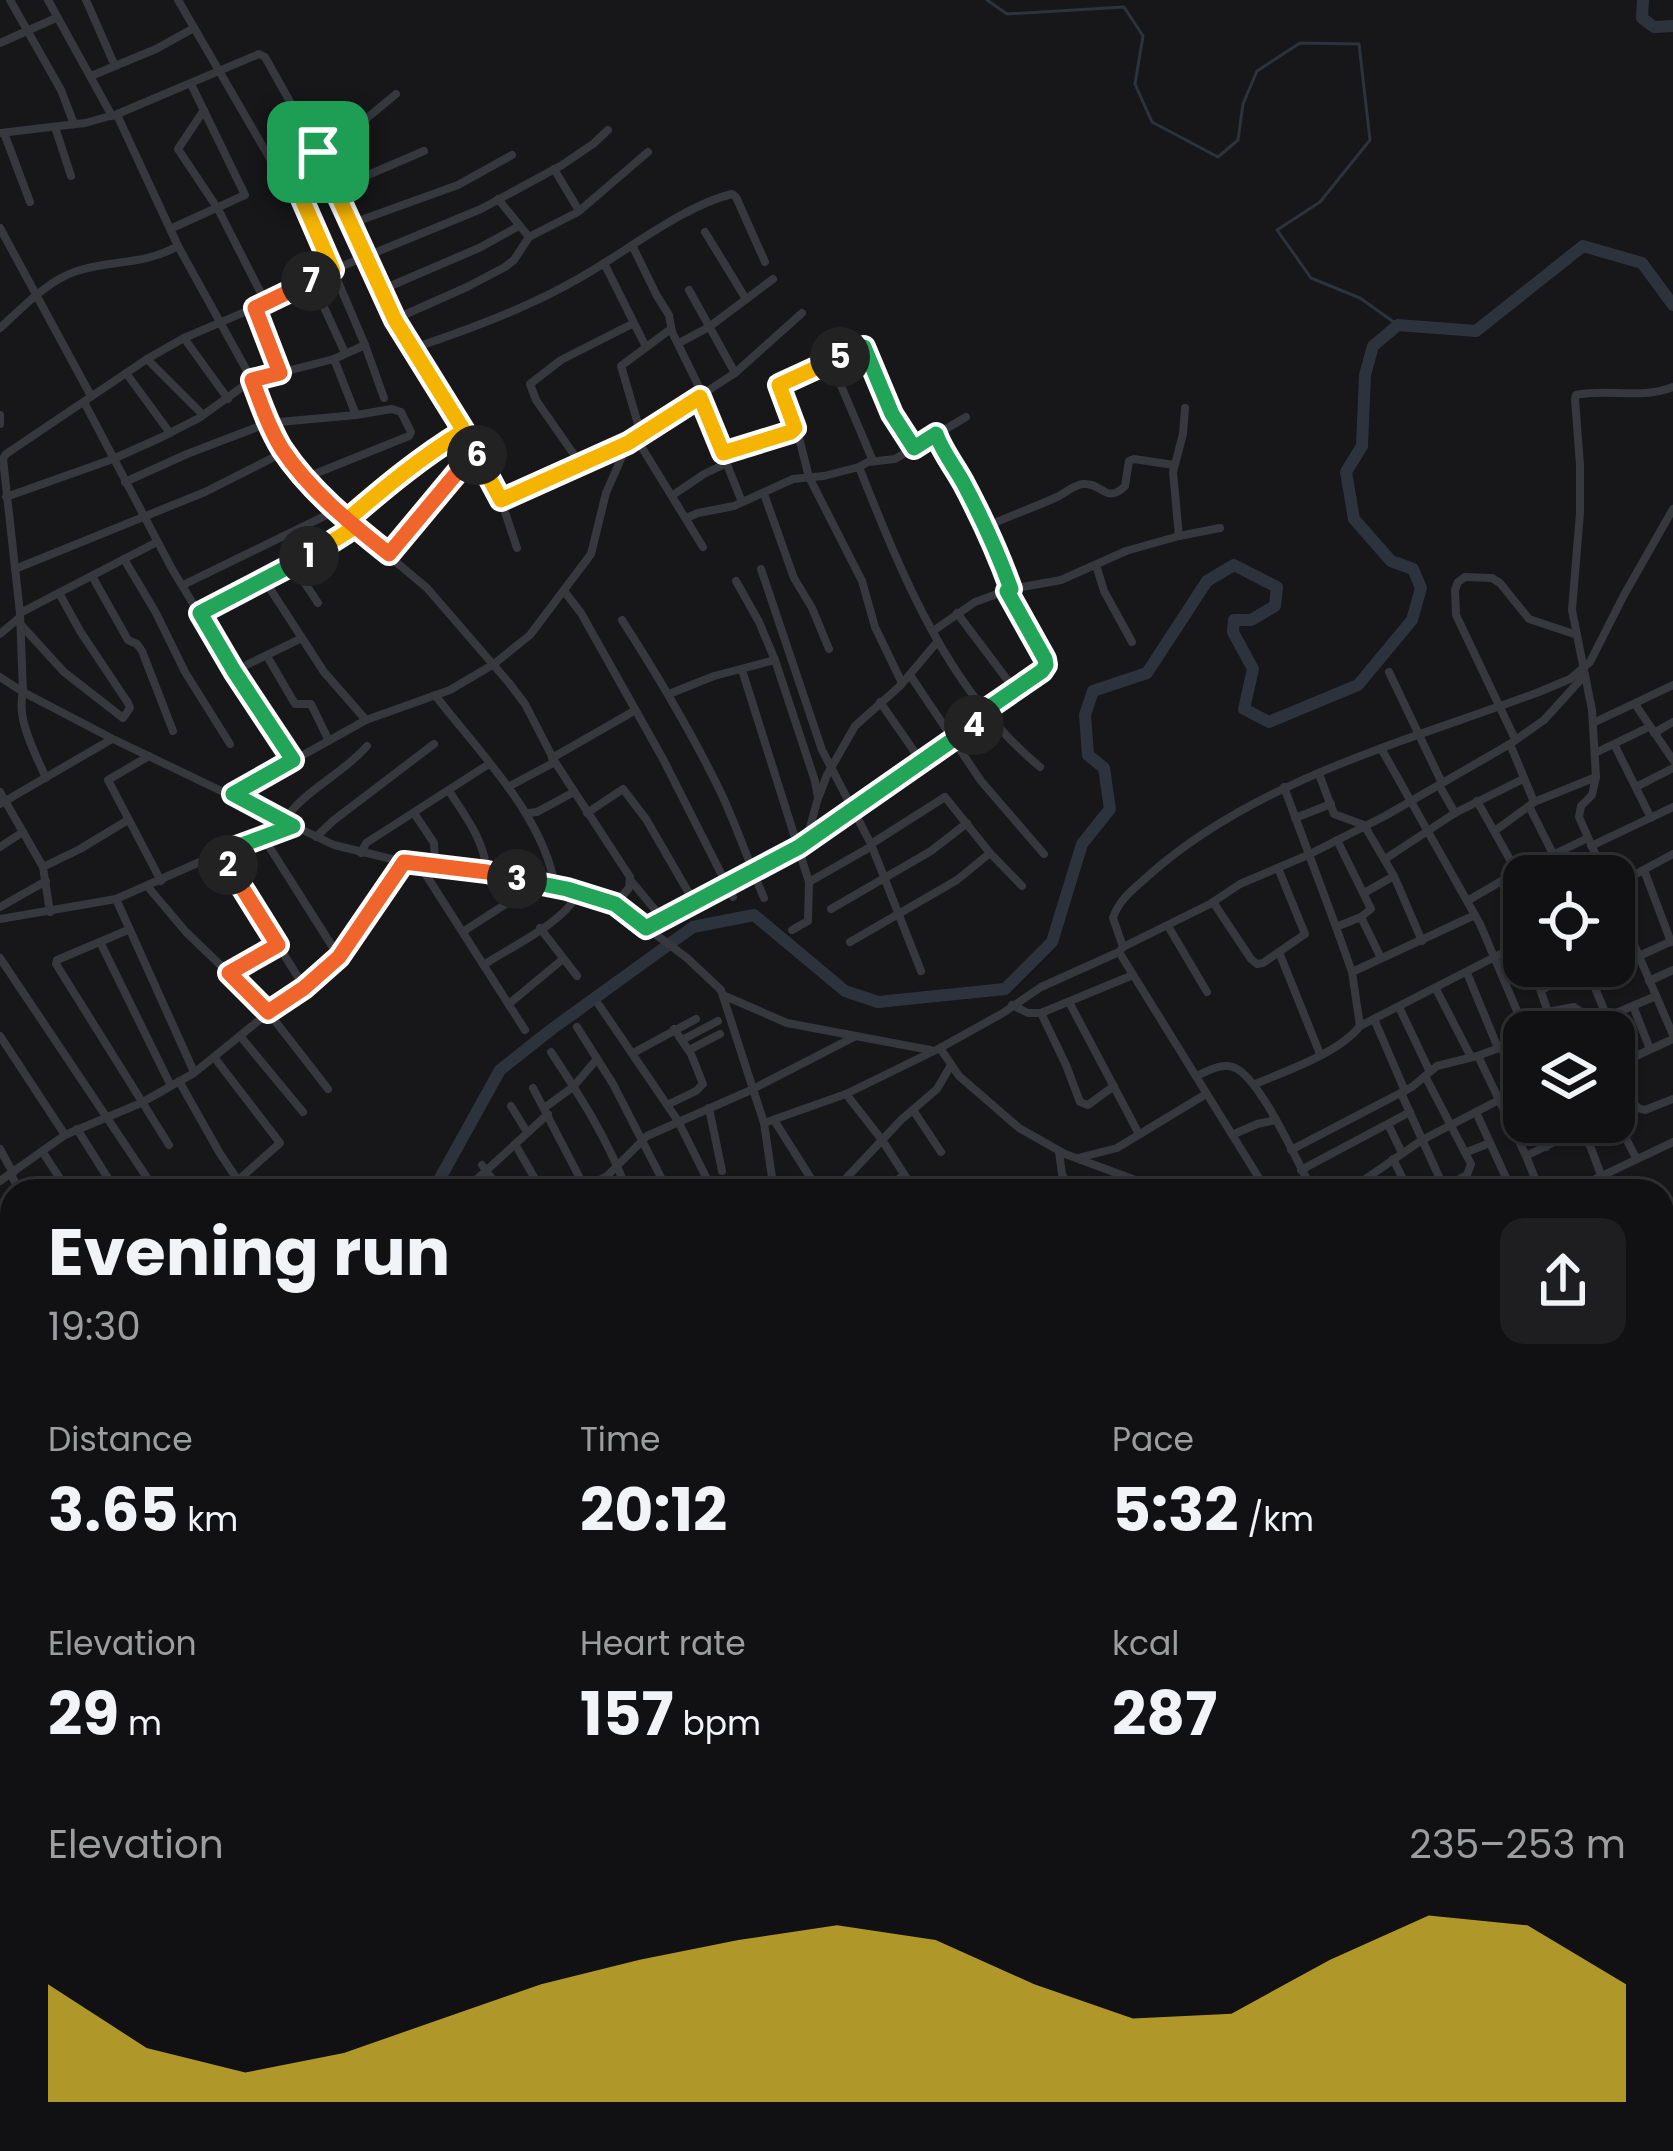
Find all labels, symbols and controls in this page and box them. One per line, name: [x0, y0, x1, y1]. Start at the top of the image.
pin: [267, 101, 369, 203]
icon: arrive: [285, 119, 351, 185]
pin: 7: [281, 251, 341, 311]
text: 7: [302, 257, 320, 304]
pin: 5: [810, 327, 870, 387]
text: 5: [829, 333, 851, 380]
pin: 6: [447, 425, 507, 485]
text: 6: [466, 431, 488, 478]
pin: 1: [279, 526, 339, 586]
text: 1: [303, 532, 315, 579]
pin: 4: [944, 695, 1004, 755]
text: 4: [963, 701, 985, 748]
pin: 2: [198, 835, 258, 895]
text: 2: [219, 841, 237, 888]
pin: 3: [487, 849, 547, 909]
text: 3: [507, 855, 527, 902]
map controls: [1503, 855, 1635, 1143]
button: locate: [1503, 855, 1635, 987]
button: layers: [1503, 1011, 1635, 1143]
text: Evening run: [48, 1206, 450, 1298]
button: share: [1500, 1218, 1626, 1344]
text: 19:30: [48, 1299, 141, 1354]
text: Distance: [48, 1416, 193, 1463]
text: Time: [580, 1416, 660, 1463]
text: Pace: [1112, 1416, 1194, 1463]
text: 3.65: [48, 1468, 178, 1552]
text: 20:12: [580, 1468, 727, 1552]
text: 5:32: [1112, 1468, 1239, 1552]
text: km: [178, 1496, 238, 1543]
text: /km: [1239, 1496, 1314, 1543]
text: Elevation: [48, 1620, 197, 1667]
text: Heart rate: [580, 1620, 746, 1667]
text: kcal: [1112, 1620, 1179, 1667]
text: 29: [48, 1672, 119, 1756]
text: 157: [580, 1672, 674, 1756]
text: 287: [1112, 1672, 1217, 1756]
text: m: [119, 1700, 162, 1747]
text: bpm: [674, 1700, 761, 1747]
text: Elevation: [48, 1817, 224, 1872]
text: 235–253 m: [1409, 1817, 1626, 1872]

